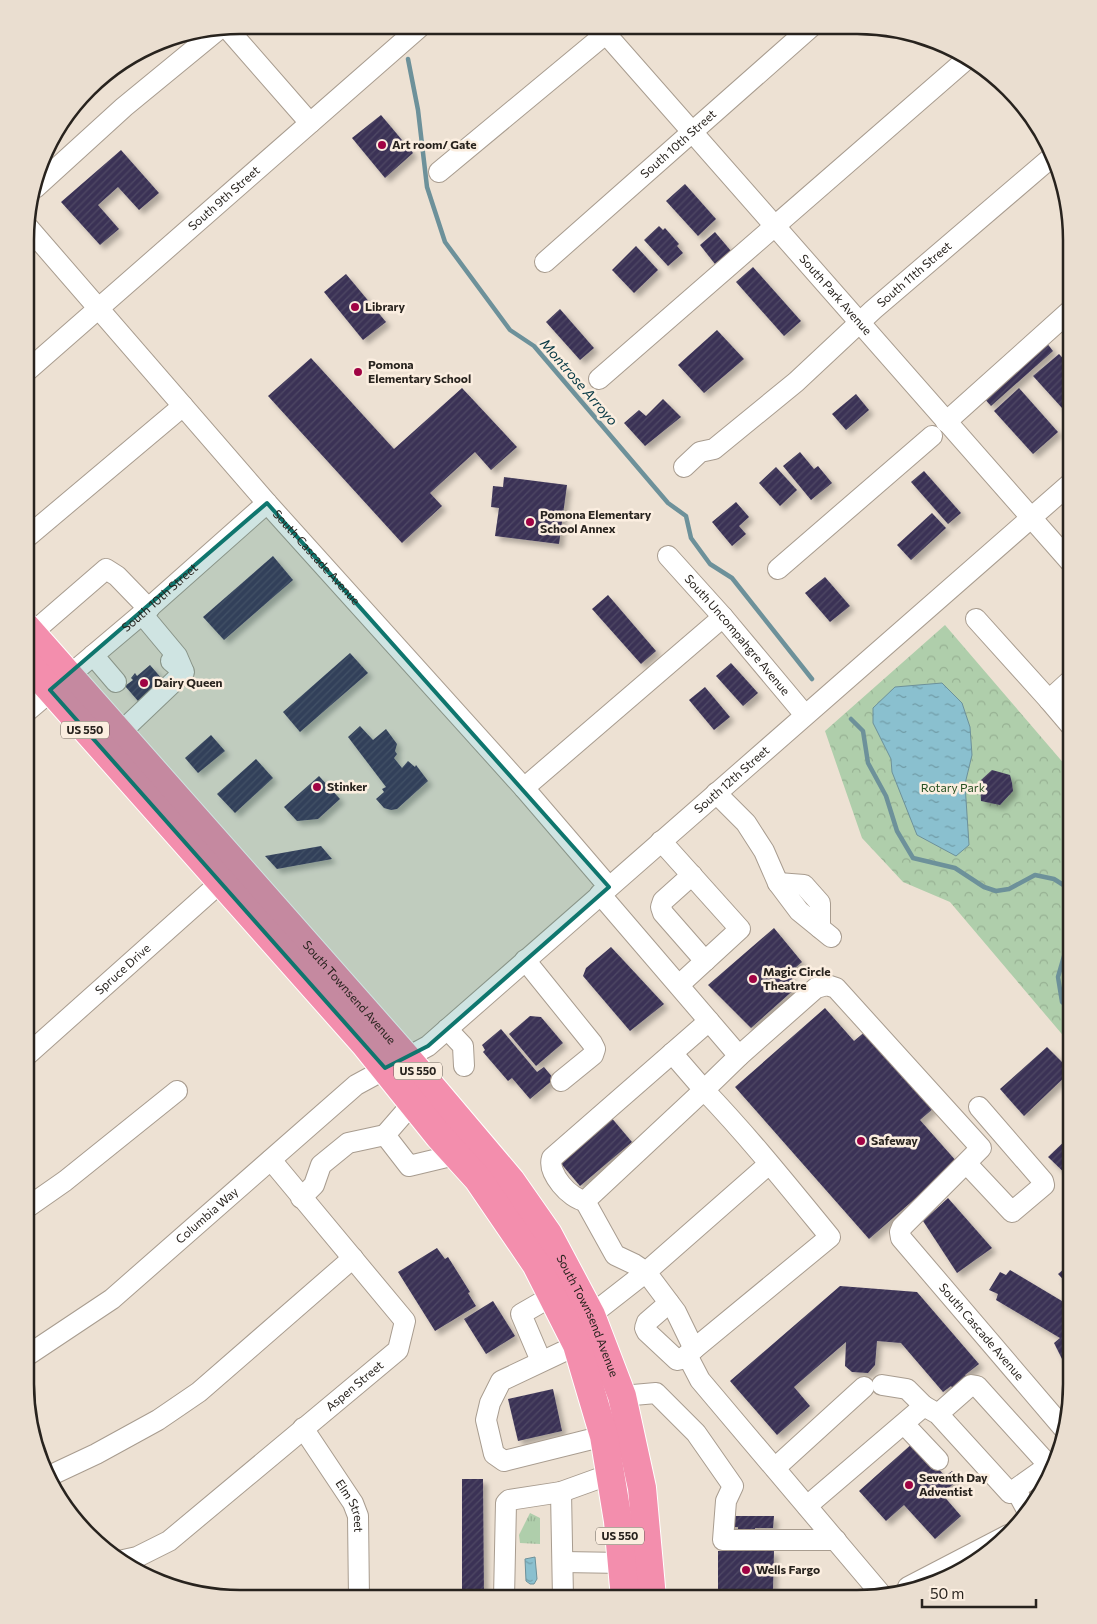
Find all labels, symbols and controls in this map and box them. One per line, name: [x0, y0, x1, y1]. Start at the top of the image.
street label: South 10th Street: [637, 106, 718, 180]
place label: Art room/ Gate: [392, 137, 477, 151]
marker: Art room/ Gate: [376, 139, 388, 151]
street label: South 9th Street: [185, 163, 262, 233]
street label: South 11th Street: [874, 238, 954, 310]
street label: South Park Avenue: [797, 251, 875, 337]
place label: Library: [365, 299, 406, 313]
marker: Library: [349, 301, 361, 313]
water label: Montrose Arroyo: [537, 335, 622, 429]
place label: Pomona Elementary School: [368, 357, 471, 385]
marker: Pomona Elementary School: [352, 366, 364, 378]
street label: South Cascade Avenue: [271, 507, 363, 607]
place label: Pomona Elementary School Annex: [540, 507, 652, 535]
marker: Pomona Elementary School Annex: [524, 516, 536, 528]
street label: South 10th Street: [119, 560, 200, 634]
street label: South Uncompahgre Avenue: [682, 571, 793, 698]
place label: Dairy Queen: [154, 675, 223, 689]
marker: Dairy Queen: [138, 677, 150, 689]
road number: US 550: [61, 722, 109, 738]
street label: South 12th Street: [691, 742, 772, 816]
place label: Stinker: [327, 779, 367, 793]
park label: Rotary Park: [921, 780, 986, 794]
marker: Stinker: [311, 781, 323, 793]
street label: South Townsend Avenue: [301, 937, 399, 1047]
street label: Spruce Drive: [92, 940, 153, 997]
place label: Magic Circle Theatre: [763, 964, 831, 992]
marker: Magic Circle Theatre: [747, 973, 759, 985]
road number: US 550: [394, 1062, 442, 1080]
place label: Safeway: [871, 1133, 918, 1147]
marker: Safeway: [855, 1135, 867, 1147]
street label: Columbia Way: [172, 1184, 240, 1246]
street label: South Townsend Avenue: [554, 1252, 622, 1379]
street label: South Cascade Avenue: [937, 1280, 1027, 1383]
street label: Aspen Street: [323, 1357, 386, 1413]
place label: Seventh Day Adventist: [919, 1470, 988, 1498]
street label: Elm Street: [333, 1476, 366, 1533]
marker: Seventh Day Adventist: [903, 1479, 915, 1491]
road number: US 550: [596, 1528, 644, 1544]
place label: Wells Fargo: [756, 1562, 820, 1576]
marker: Wells Fargo: [740, 1564, 752, 1576]
scale bar: [922, 1576, 1036, 1608]
text: 50 m: [930, 1584, 964, 1602]

